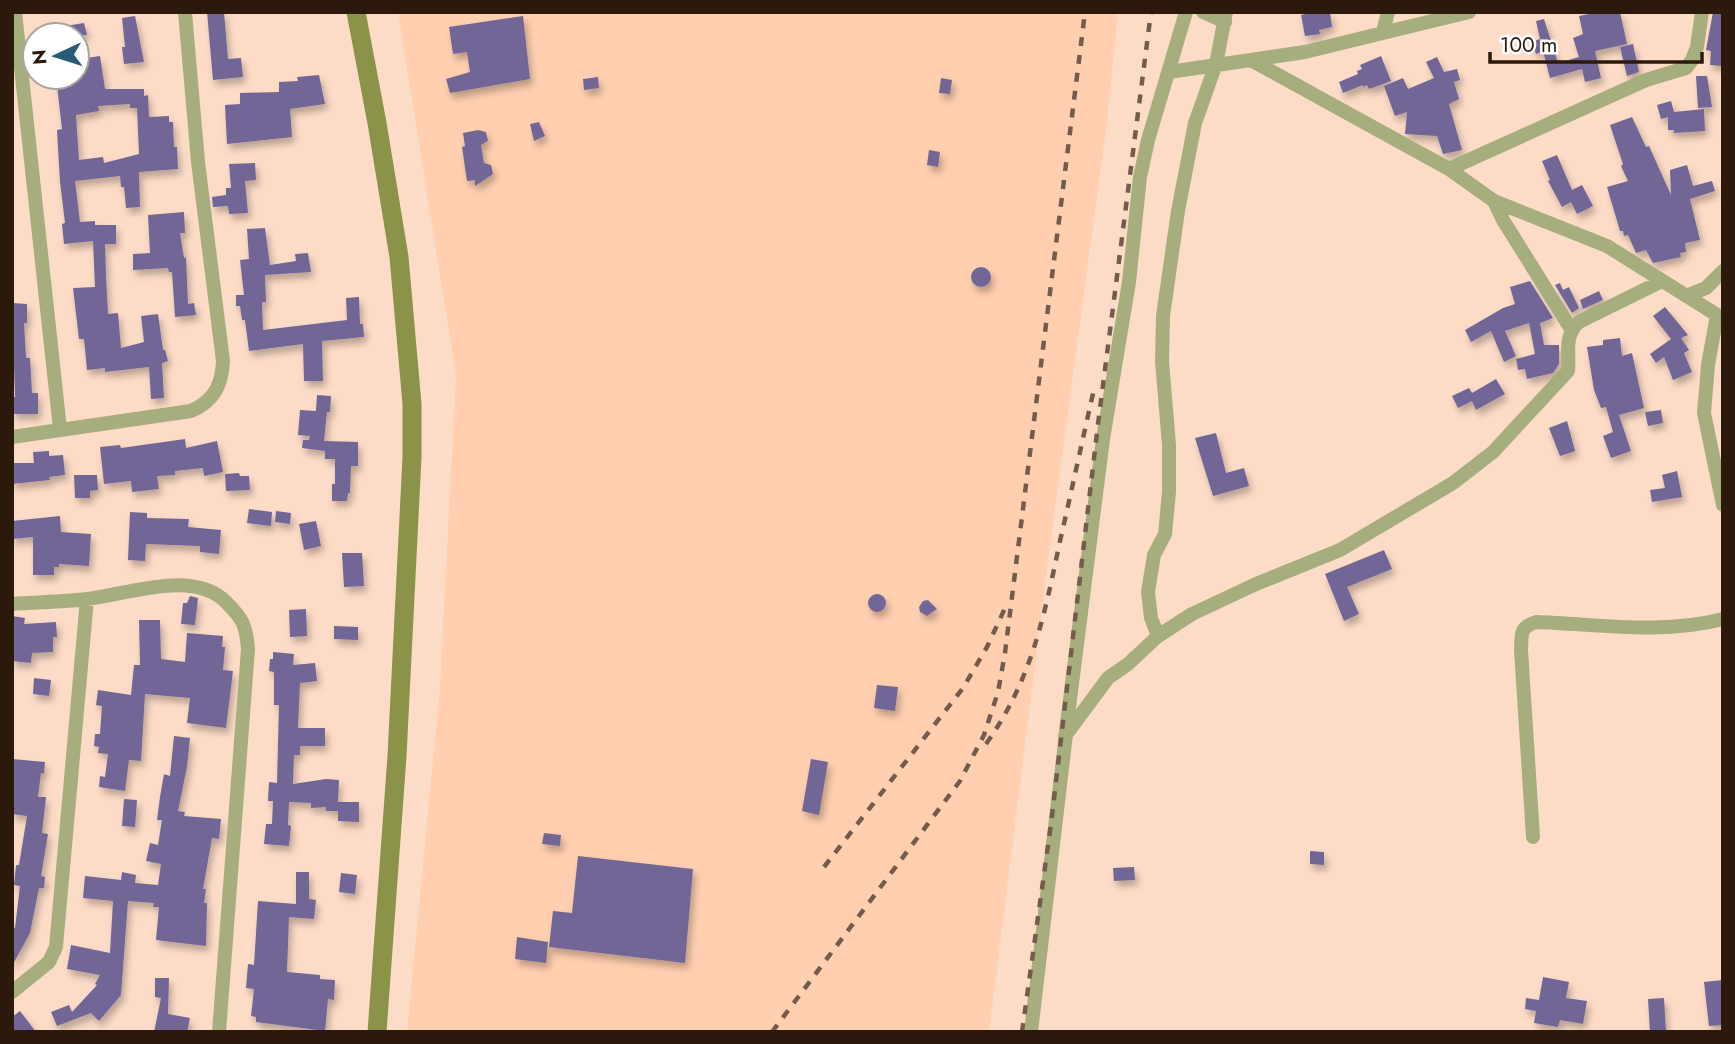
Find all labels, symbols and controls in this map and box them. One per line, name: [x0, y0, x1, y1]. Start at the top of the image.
north arrow: [21, 21, 91, 91]
scale bar: [1490, 21, 1702, 65]
text: 100 m: [1500, 30, 1557, 60]
text: N: [26, 49, 54, 66]

